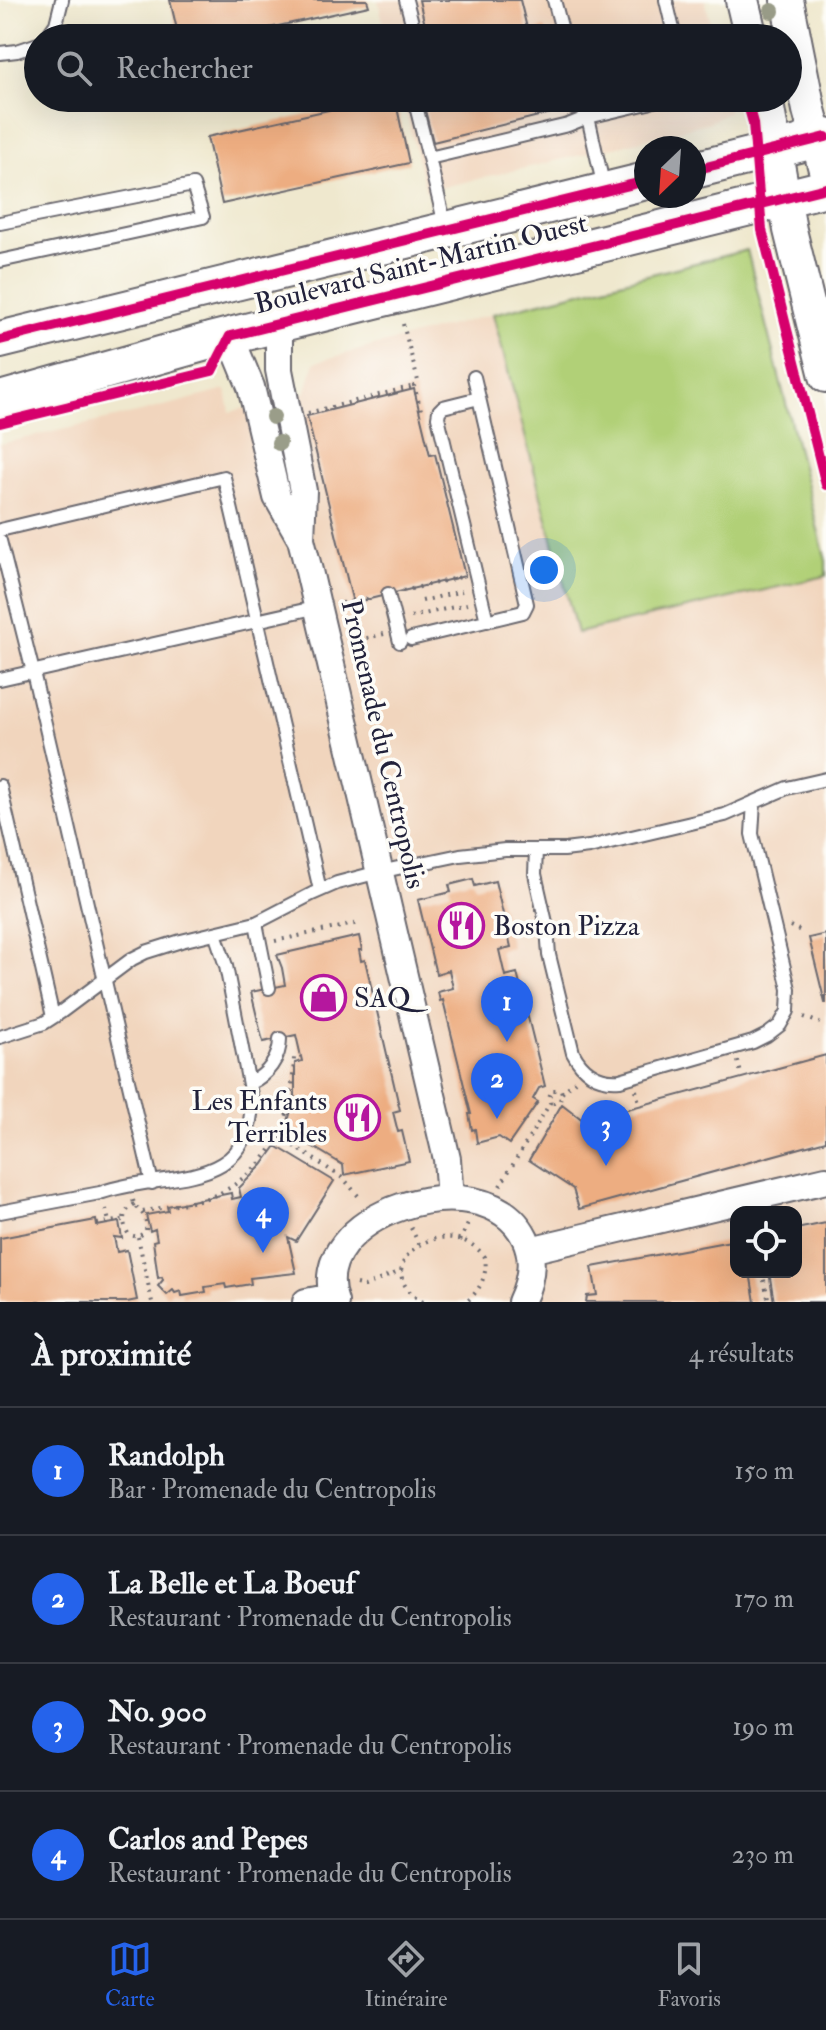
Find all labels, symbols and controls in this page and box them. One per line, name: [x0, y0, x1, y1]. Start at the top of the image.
search box: [24, 24, 802, 112]
icon: search: [52, 46, 96, 90]
text: Rechercher: [116, 50, 253, 87]
north arrow: [634, 136, 706, 208]
street label: Boulevard Saint-Martin Ouest: [251, 206, 591, 322]
your location: [524, 550, 564, 590]
street label: Promenade du Centropolis: [333, 596, 433, 892]
restaurant icon: Boston Pizza: [438, 902, 486, 950]
place label: Boston Pizza: [493, 909, 640, 944]
shop icon: SAQ: [299, 974, 347, 1022]
pin: 1: [481, 976, 533, 1042]
place label: SAQ: [354, 981, 428, 1016]
pin: 2: [471, 1053, 523, 1119]
place label: Les Enfants Terribles: [191, 1084, 327, 1151]
restaurant icon: Les Enfants Terribles: [334, 1093, 382, 1141]
pin: 3: [580, 1100, 632, 1166]
pin: 4: [237, 1187, 289, 1253]
map controls: [730, 1206, 802, 1278]
button: locate: [730, 1206, 802, 1278]
text: À proximité: [32, 1333, 191, 1376]
text: 4 résultats: [689, 1338, 794, 1370]
text: Randolph: [108, 1437, 225, 1474]
text: 1: [53, 1455, 63, 1487]
text: 150 m: [735, 1455, 794, 1487]
text: Bar · Promenade du Centropolis: [108, 1474, 436, 1506]
text: La Belle et La Boeuf: [108, 1565, 356, 1602]
text: 2: [51, 1583, 65, 1615]
text: 170 m: [734, 1583, 794, 1615]
text: Restaurant · Promenade du Centropolis: [108, 1602, 512, 1634]
text: No. 900: [108, 1693, 207, 1730]
text: 3: [53, 1711, 63, 1743]
text: 190 m: [733, 1711, 794, 1743]
text: Restaurant · Promenade du Centropolis: [108, 1730, 512, 1762]
text: Carlos and Pepes: [108, 1821, 308, 1858]
text: 4: [51, 1839, 65, 1871]
text: 230 m: [732, 1839, 794, 1871]
text: Restaurant · Promenade du Centropolis: [108, 1858, 512, 1890]
tab: Carte: [105, 1937, 155, 2013]
tab: Itinéraire: [365, 1937, 447, 2013]
tab: Favoris: [657, 1937, 721, 2013]

